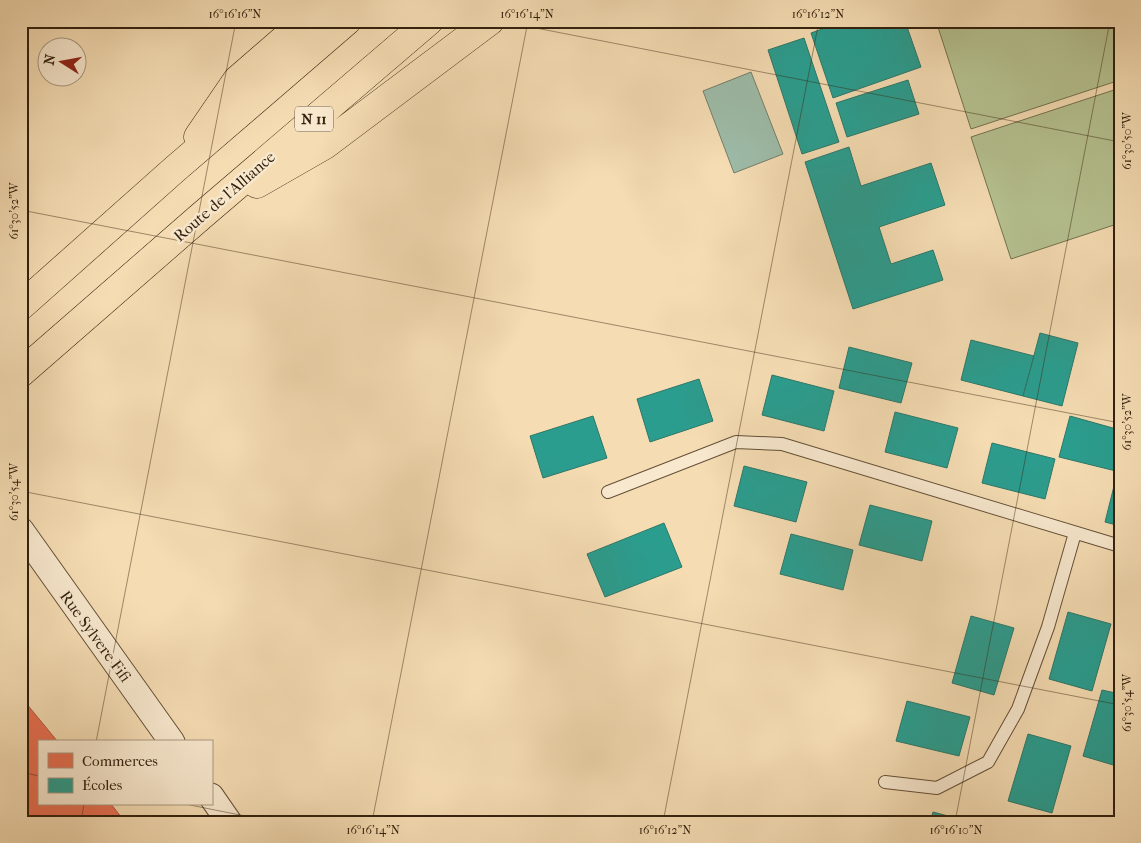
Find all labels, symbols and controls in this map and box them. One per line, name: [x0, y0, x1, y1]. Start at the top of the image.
text: 16°16'16"N: [209, 7, 261, 21]
text: 16°16'14"N: [500, 7, 554, 21]
text: 16°16'12"N: [792, 7, 844, 21]
north arrow: [38, 38, 88, 88]
text: N: [40, 52, 59, 66]
road number: N 11: [295, 106, 333, 132]
text: 61°30'50"W: [1120, 111, 1134, 170]
street label: Route de l'Alliance: [170, 147, 279, 246]
text: 61°30'52"W: [7, 181, 21, 240]
text: 61°30'52"W: [1120, 392, 1134, 451]
text: 61°30'54"W: [7, 462, 21, 521]
street label: Rue Sylvere Fifi: [56, 587, 135, 686]
text: 61°30'54"W: [1120, 673, 1134, 732]
legend: [38, 740, 212, 806]
text: Commerces: [82, 752, 158, 770]
text: Écoles: [82, 776, 123, 794]
text: 16°16'14"N: [346, 823, 400, 837]
text: 16°16'12"N: [639, 823, 691, 837]
text: 16°16'10"N: [929, 823, 983, 837]

